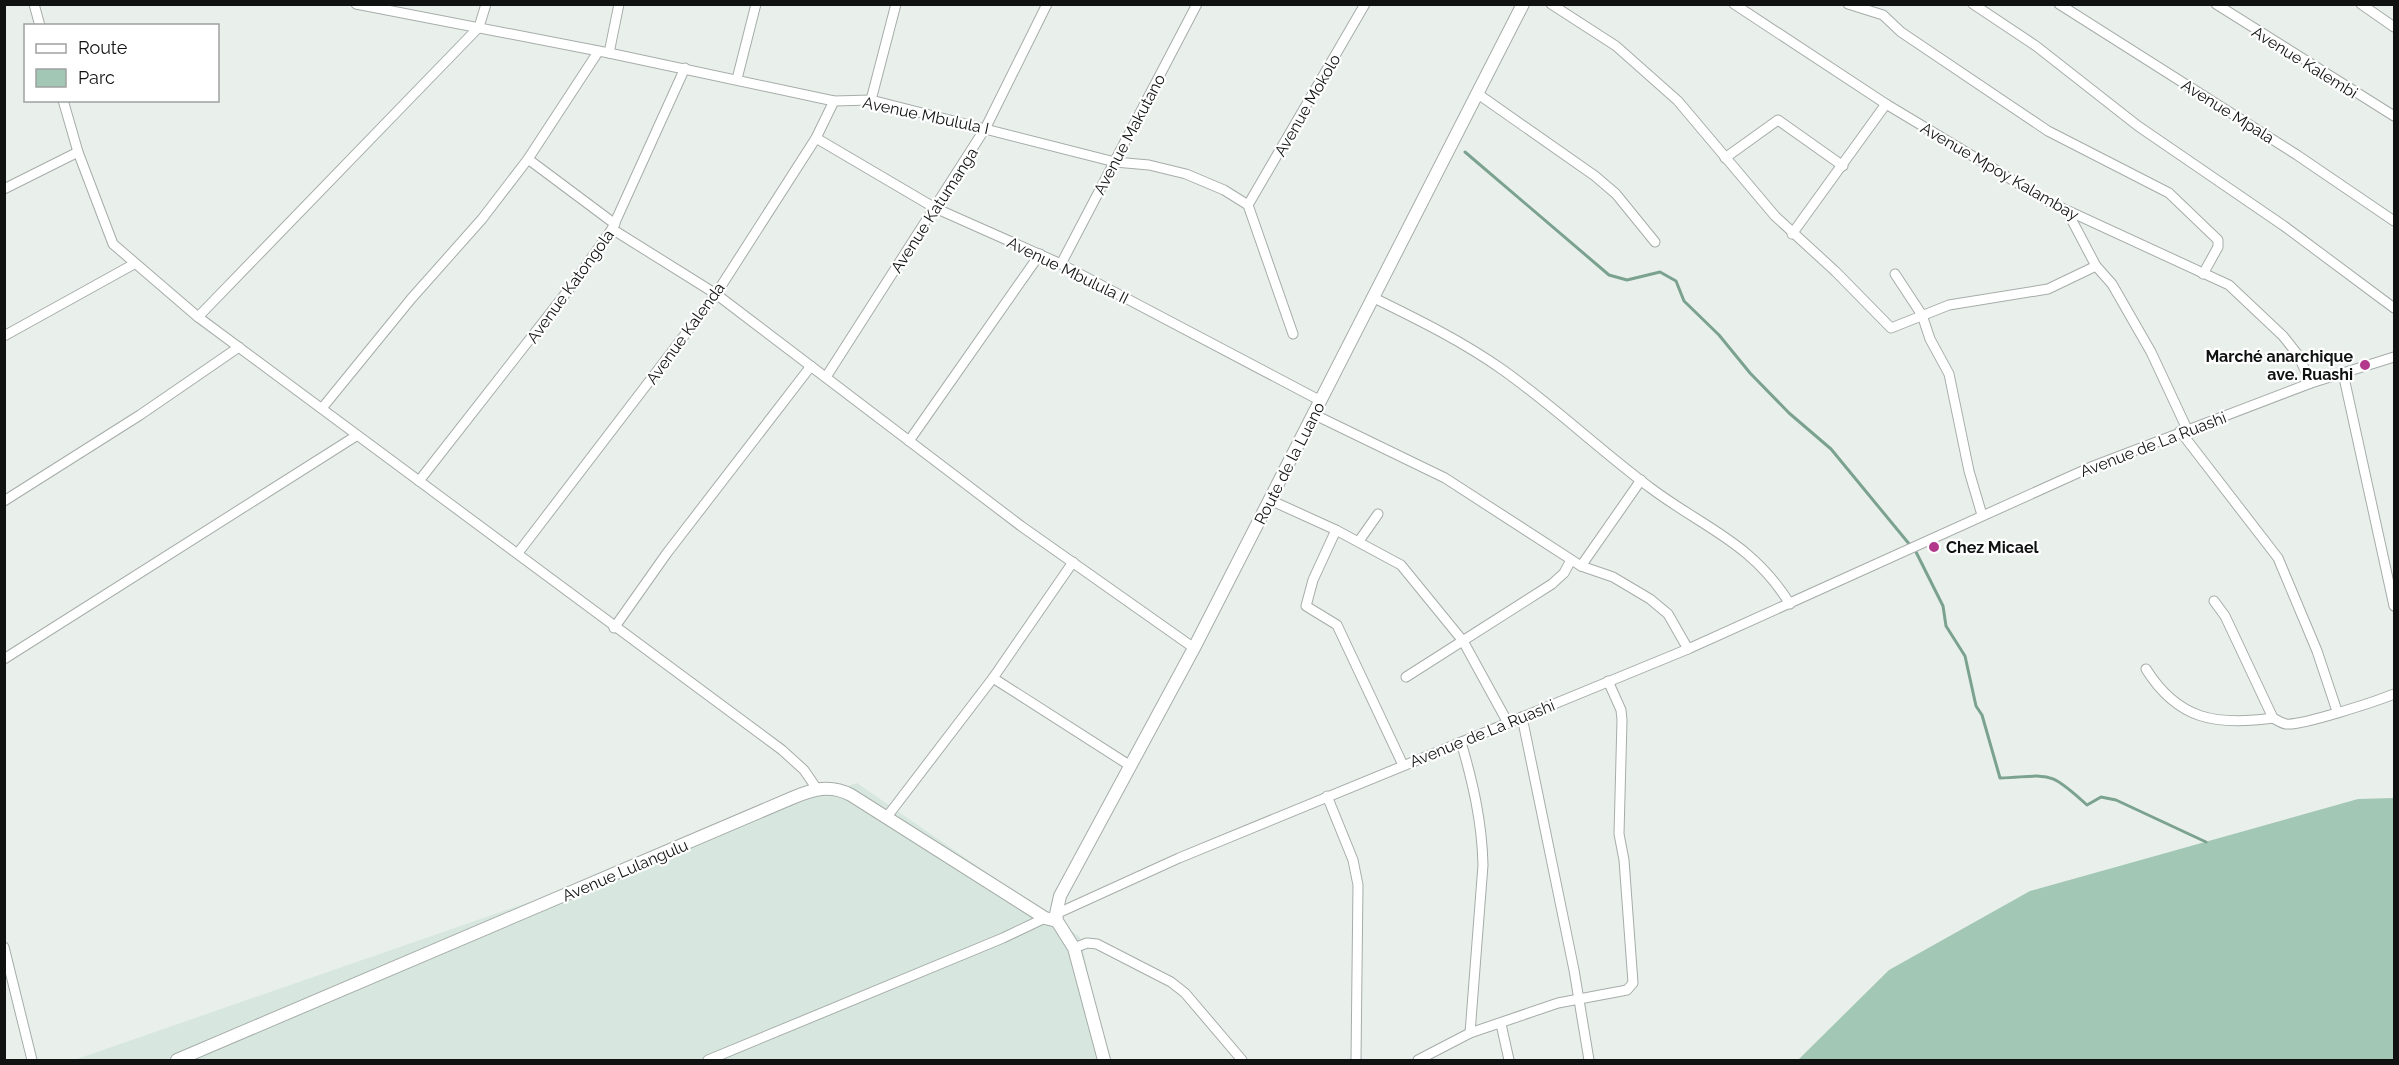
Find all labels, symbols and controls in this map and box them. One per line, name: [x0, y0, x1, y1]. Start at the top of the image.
street label: Avenue Kalembi: [2248, 22, 2361, 103]
legend: [24, 24, 219, 102]
text: Route: [78, 37, 128, 58]
street label: Avenue Mokolo: [1270, 51, 1344, 160]
text: Parc: [78, 67, 115, 88]
street label: Avenue Makutano: [1090, 71, 1169, 198]
street label: Avenue Mpala: [2178, 75, 2278, 148]
street label: Avenue Mbulula I: [861, 93, 991, 138]
street label: Avenue Mpoy Kalambay: [1917, 118, 2082, 225]
street label: Avenue Katumanga: [887, 144, 982, 276]
street label: Avenue Katongola: [523, 226, 618, 347]
street label: Avenue Mbulula II: [1004, 233, 1132, 308]
street label: Avenue Kalenda: [642, 279, 729, 388]
place label: Marché anarchique ave. Ruashi: [2205, 347, 2353, 384]
marker: Marché anarchique ave. Ruashi: [2358, 358, 2372, 372]
street label: Route de la Luano: [1250, 399, 1329, 528]
street label: Avenue de La Ruashi: [2077, 408, 2229, 481]
place label: Chez Micael: [1946, 538, 2040, 557]
marker: Chez Micael: [1927, 540, 1941, 554]
street label: Avenue de La Ruashi: [1407, 696, 1558, 771]
street label: Avenue Lulangulu: [559, 835, 691, 906]

